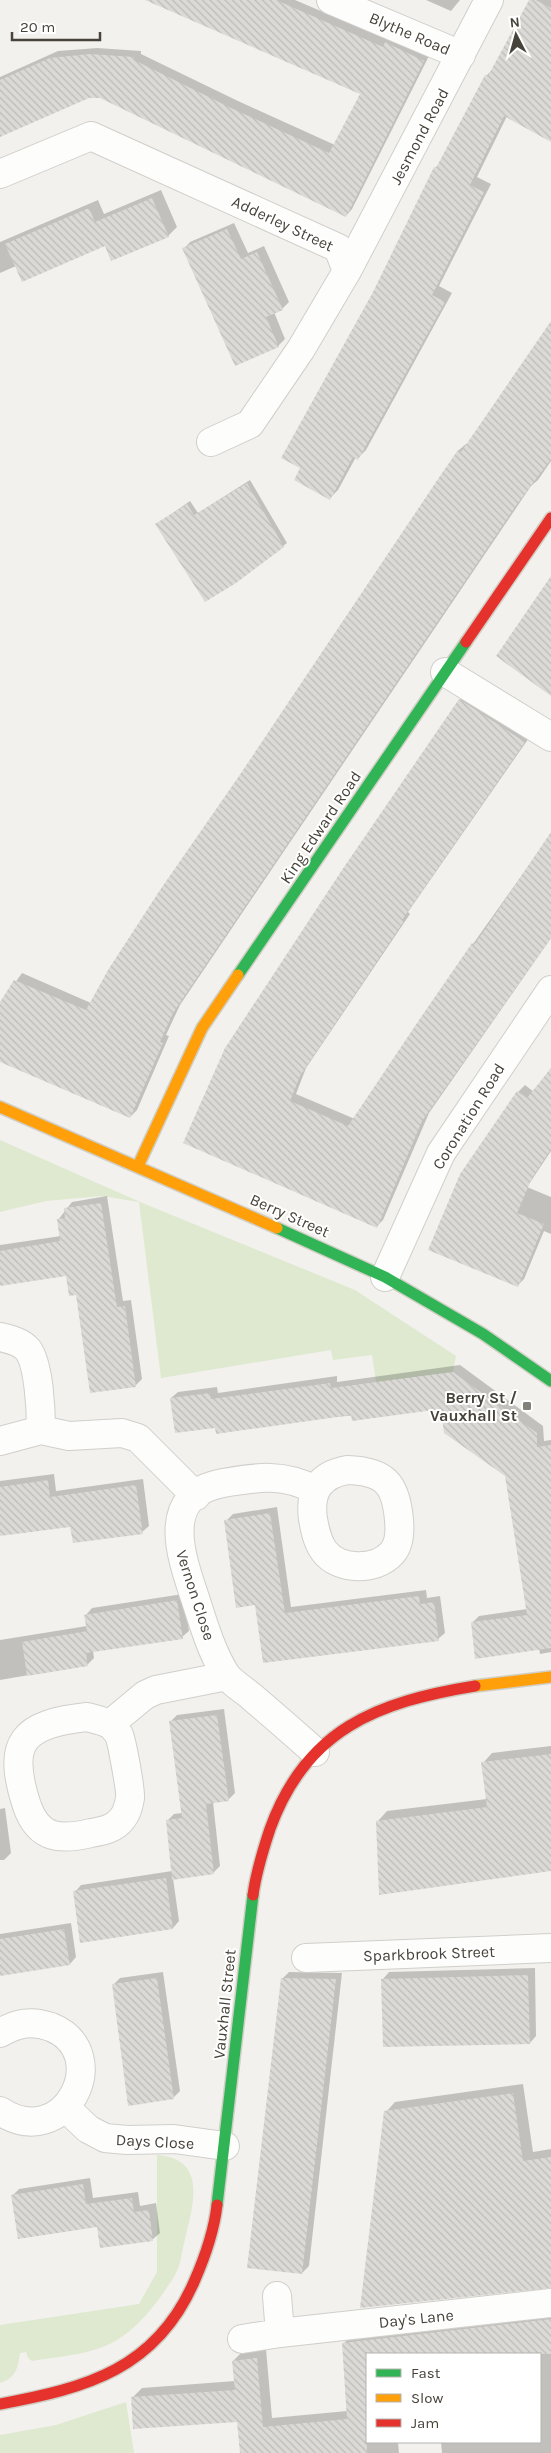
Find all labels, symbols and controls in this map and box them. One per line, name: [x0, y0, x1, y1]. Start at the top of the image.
street label: Blythe Road: [366, 8, 453, 59]
scale bar: [12, 10, 100, 42]
north arrow: [491, 10, 541, 60]
text: N: [509, 14, 521, 32]
text: 20 m: [20, 18, 55, 36]
street label: Jesmond Road: [386, 85, 453, 188]
street label: Adderley Street: [229, 192, 337, 255]
street label: King Edward Road: [276, 767, 365, 887]
street label: Coronation Road: [428, 1060, 509, 1173]
street label: Berry Street: [247, 1190, 332, 1241]
place label: Berry St / Vauxhall St: [430, 1388, 517, 1425]
marker: Berry St / Vauxhall St: [521, 1400, 533, 1412]
street label: Vernon Close: [172, 1548, 219, 1643]
street label: Sparkbrook Street: [363, 1942, 495, 1965]
street label: Vauxhall Street: [209, 1948, 240, 2060]
street label: Days Close: [115, 2130, 195, 2153]
street label: Day's Lane: [378, 2305, 455, 2332]
legend: [366, 2353, 541, 2443]
text: Fast: [411, 2364, 441, 2382]
text: Slow: [411, 2389, 443, 2407]
text: Jam: [411, 2414, 439, 2432]

